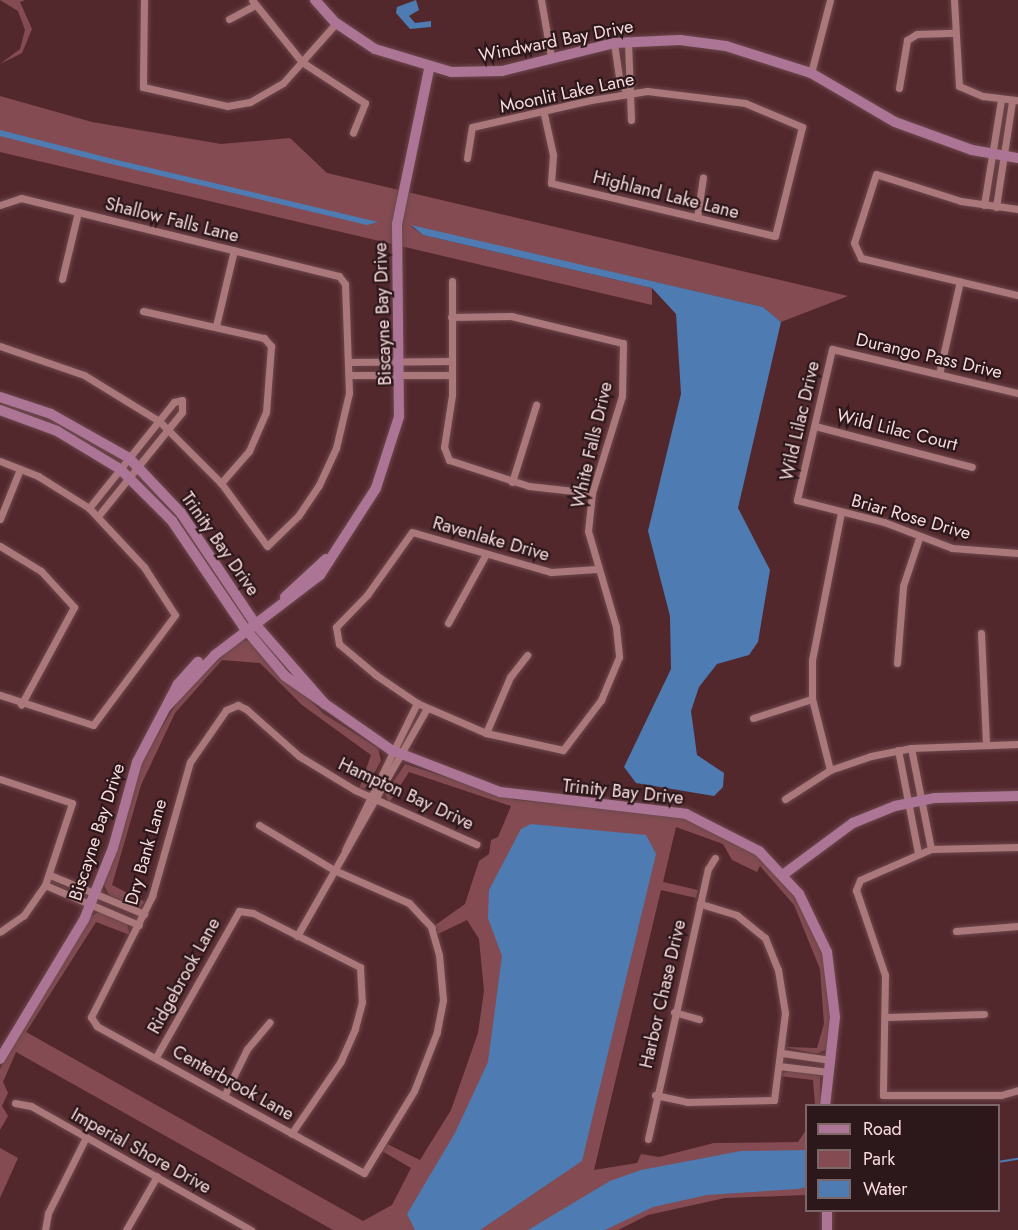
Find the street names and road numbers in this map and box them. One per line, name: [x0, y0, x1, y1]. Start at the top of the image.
street label: Windward Bay Drive: [477, 15, 635, 67]
street label: Moonlit Lake Lane: [498, 68, 636, 118]
street label: Highland Lake Lane: [591, 166, 741, 224]
street label: Shallow Falls Lane: [103, 193, 241, 247]
street label: Biscayne Bay Drive: [370, 242, 396, 386]
street label: Durango Pass Drive: [854, 329, 1004, 383]
street label: Wild Lilac Drive: [776, 359, 824, 483]
street label: White Falls Drive: [567, 380, 617, 510]
street label: Wild Lilac Court: [834, 405, 960, 455]
street label: Trinity Bay Drive: [176, 488, 264, 600]
street label: Briar Rose Drive: [849, 490, 973, 544]
street label: Ravenlake Drive: [430, 512, 552, 566]
street label: Hampton Bay Drive: [335, 753, 477, 835]
street label: Biscayne Bay Drive: [65, 761, 129, 903]
street label: Trinity Bay Drive: [561, 775, 685, 809]
street label: Dry Bank Lane: [121, 797, 171, 907]
street label: Ridgebrook Lane: [143, 914, 225, 1038]
street label: Harbor Chase Drive: [635, 918, 691, 1070]
street label: Centerbrook Lane: [169, 1041, 297, 1125]
street label: Imperial Shore Drive: [67, 1104, 215, 1198]

